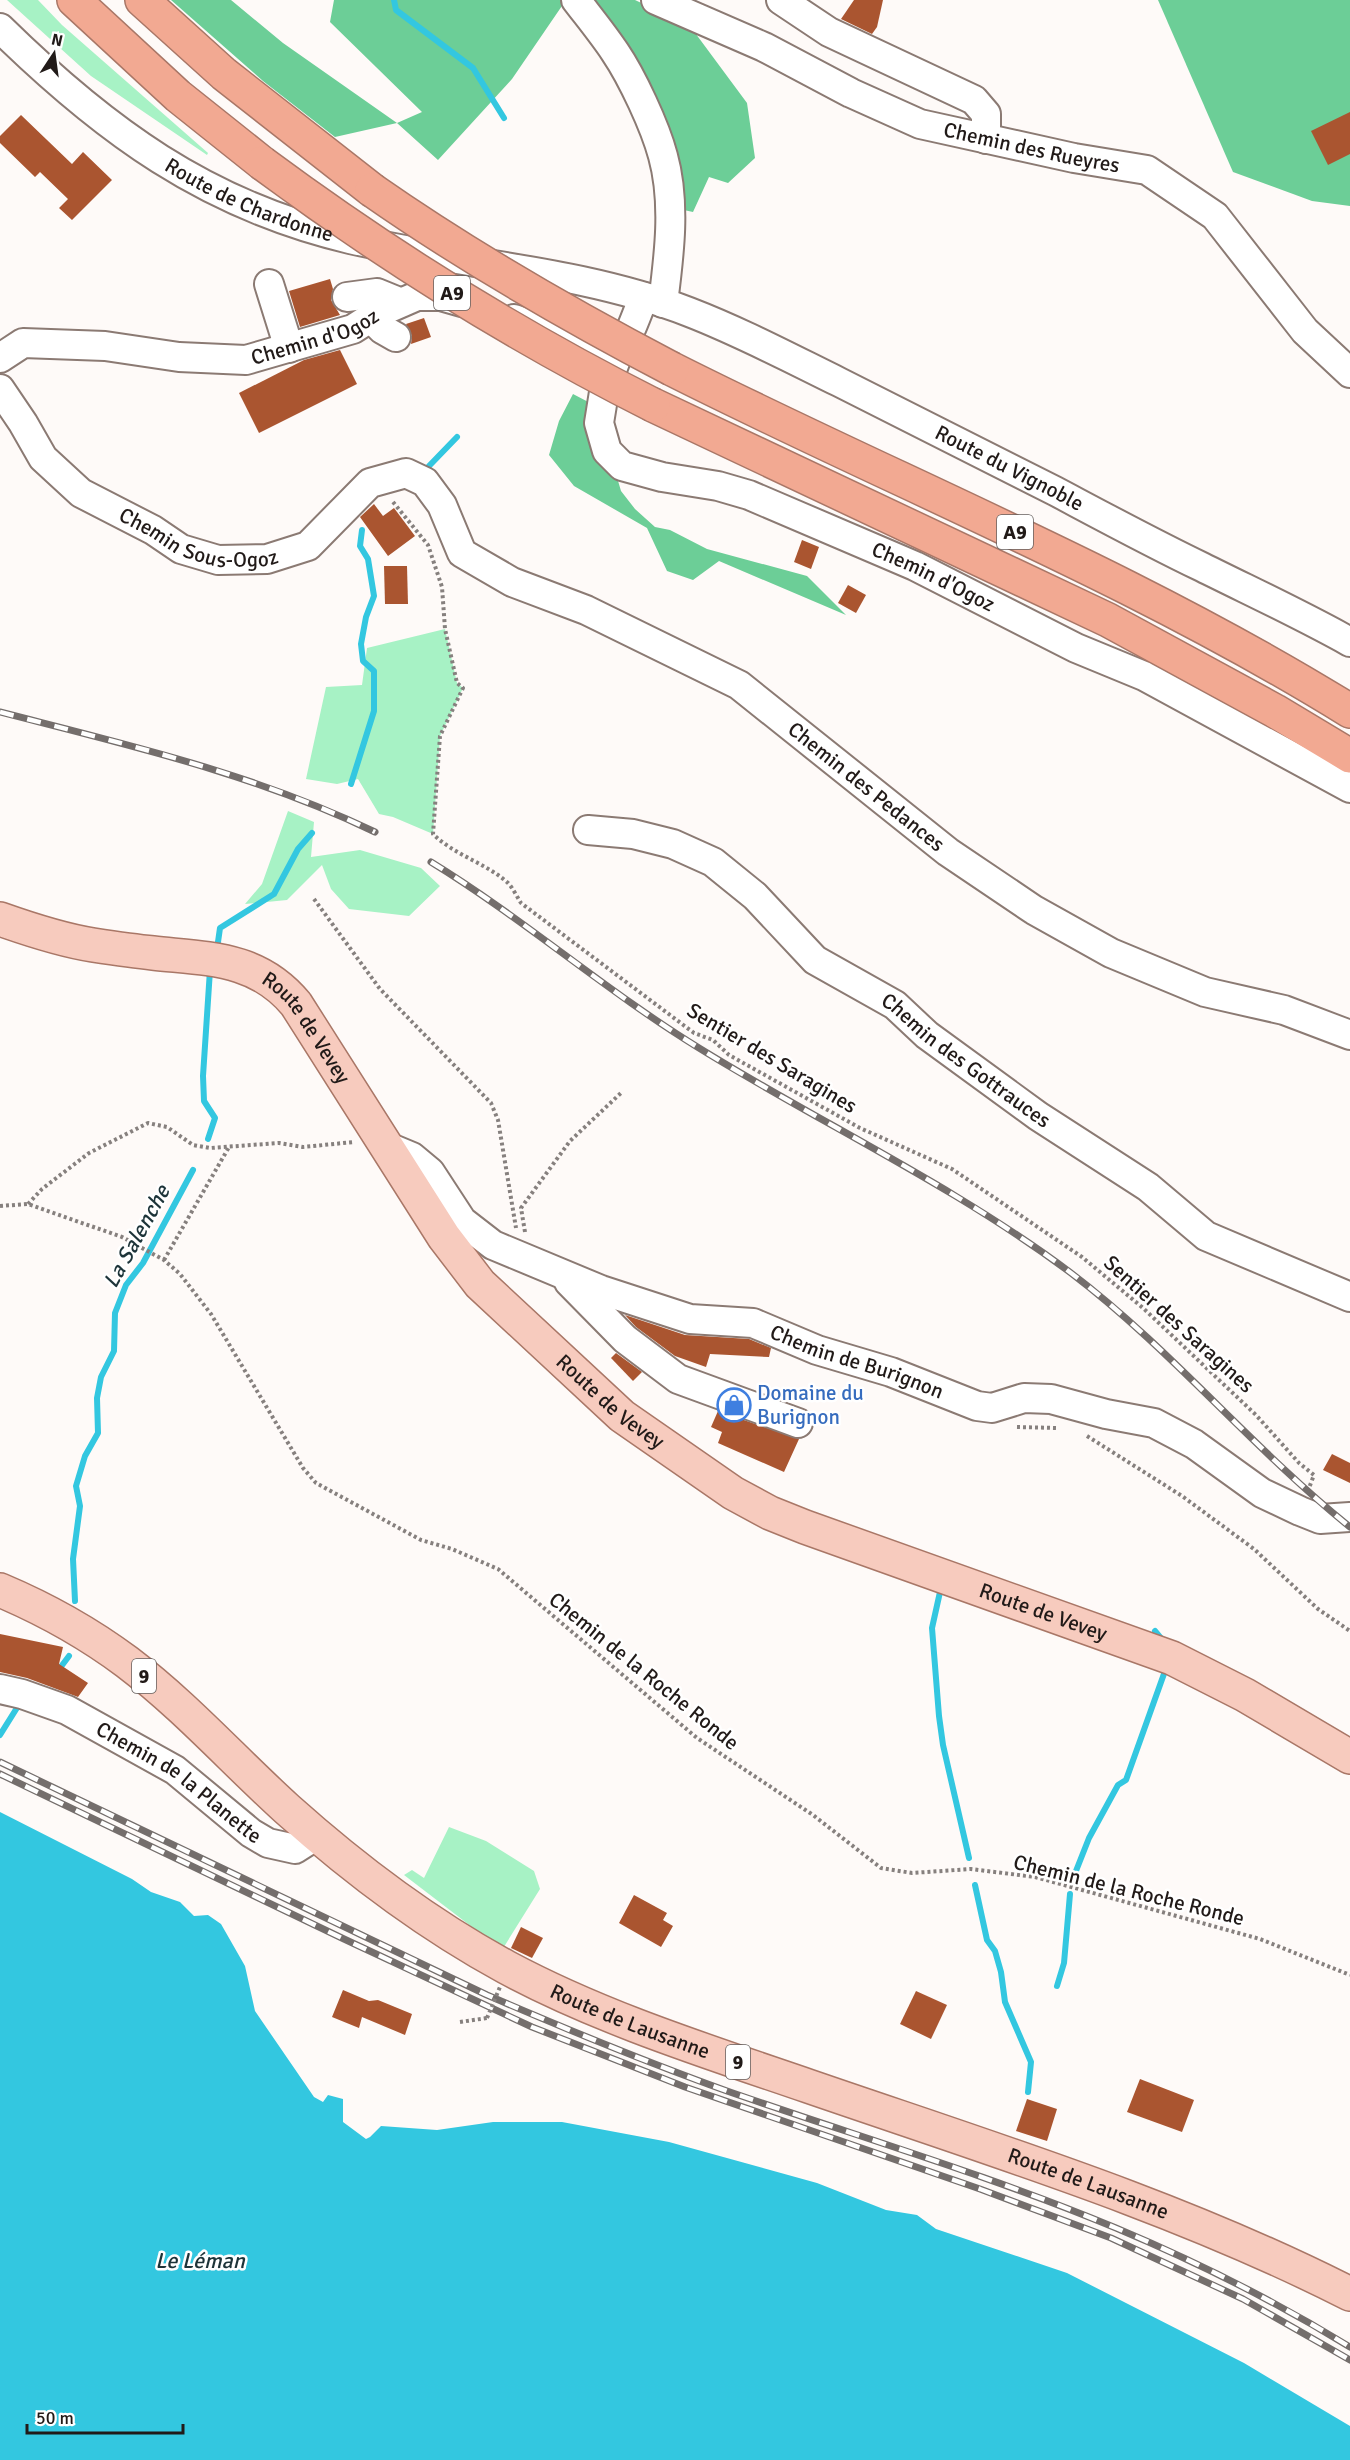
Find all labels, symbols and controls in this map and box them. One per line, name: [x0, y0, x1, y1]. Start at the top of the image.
north arrow: [24, 24, 84, 84]
text: N: [49, 29, 65, 51]
street label: Chemin des Rueyres: [941, 117, 1122, 178]
street label: Route de Chardonne: [160, 152, 336, 247]
road number: A9: [434, 276, 470, 310]
street label: Chemin d'Ogoz: [248, 303, 384, 371]
street label: Route du Vignoble: [931, 419, 1088, 517]
street label: Chemin Sous-Ogoz: [115, 502, 281, 573]
road number: A9: [997, 515, 1033, 549]
street label: Chemin d'Ogoz: [868, 536, 999, 617]
street label: Chemin des Pedances: [783, 716, 950, 857]
street label: Route de Vevey: [257, 966, 356, 1089]
street label: Chemin des Gottrauces: [877, 987, 1055, 1134]
street label: Sentier des Saragines: [682, 997, 862, 1119]
water label: La Salenche: [97, 1179, 176, 1292]
street label: Sentier des Saragines: [1098, 1250, 1260, 1398]
street label: Chemin de Burignon: [766, 1319, 948, 1405]
street label: Route de Vevey: [551, 1349, 670, 1455]
place label: Domaine du Burignon: [757, 1380, 864, 1430]
shop icon: Domaine du Burignon: [716, 1387, 752, 1423]
street label: Route de Vevey: [976, 1577, 1111, 1647]
street label: Chemin de la Roche Ronde: [544, 1586, 744, 1756]
road number: 9: [132, 1659, 156, 1693]
street label: Chemin de la Planette: [92, 1716, 266, 1849]
street label: Chemin de la Roche Ronde: [1011, 1849, 1247, 1931]
street label: Route de Lausanne: [546, 1978, 713, 2064]
road number: 9: [726, 2045, 750, 2079]
street label: Route de Lausanne: [1004, 2142, 1172, 2225]
water label: Le Léman: [155, 2247, 246, 2274]
scale bar: [27, 2397, 183, 2435]
text: 50 m: [36, 2407, 74, 2429]

